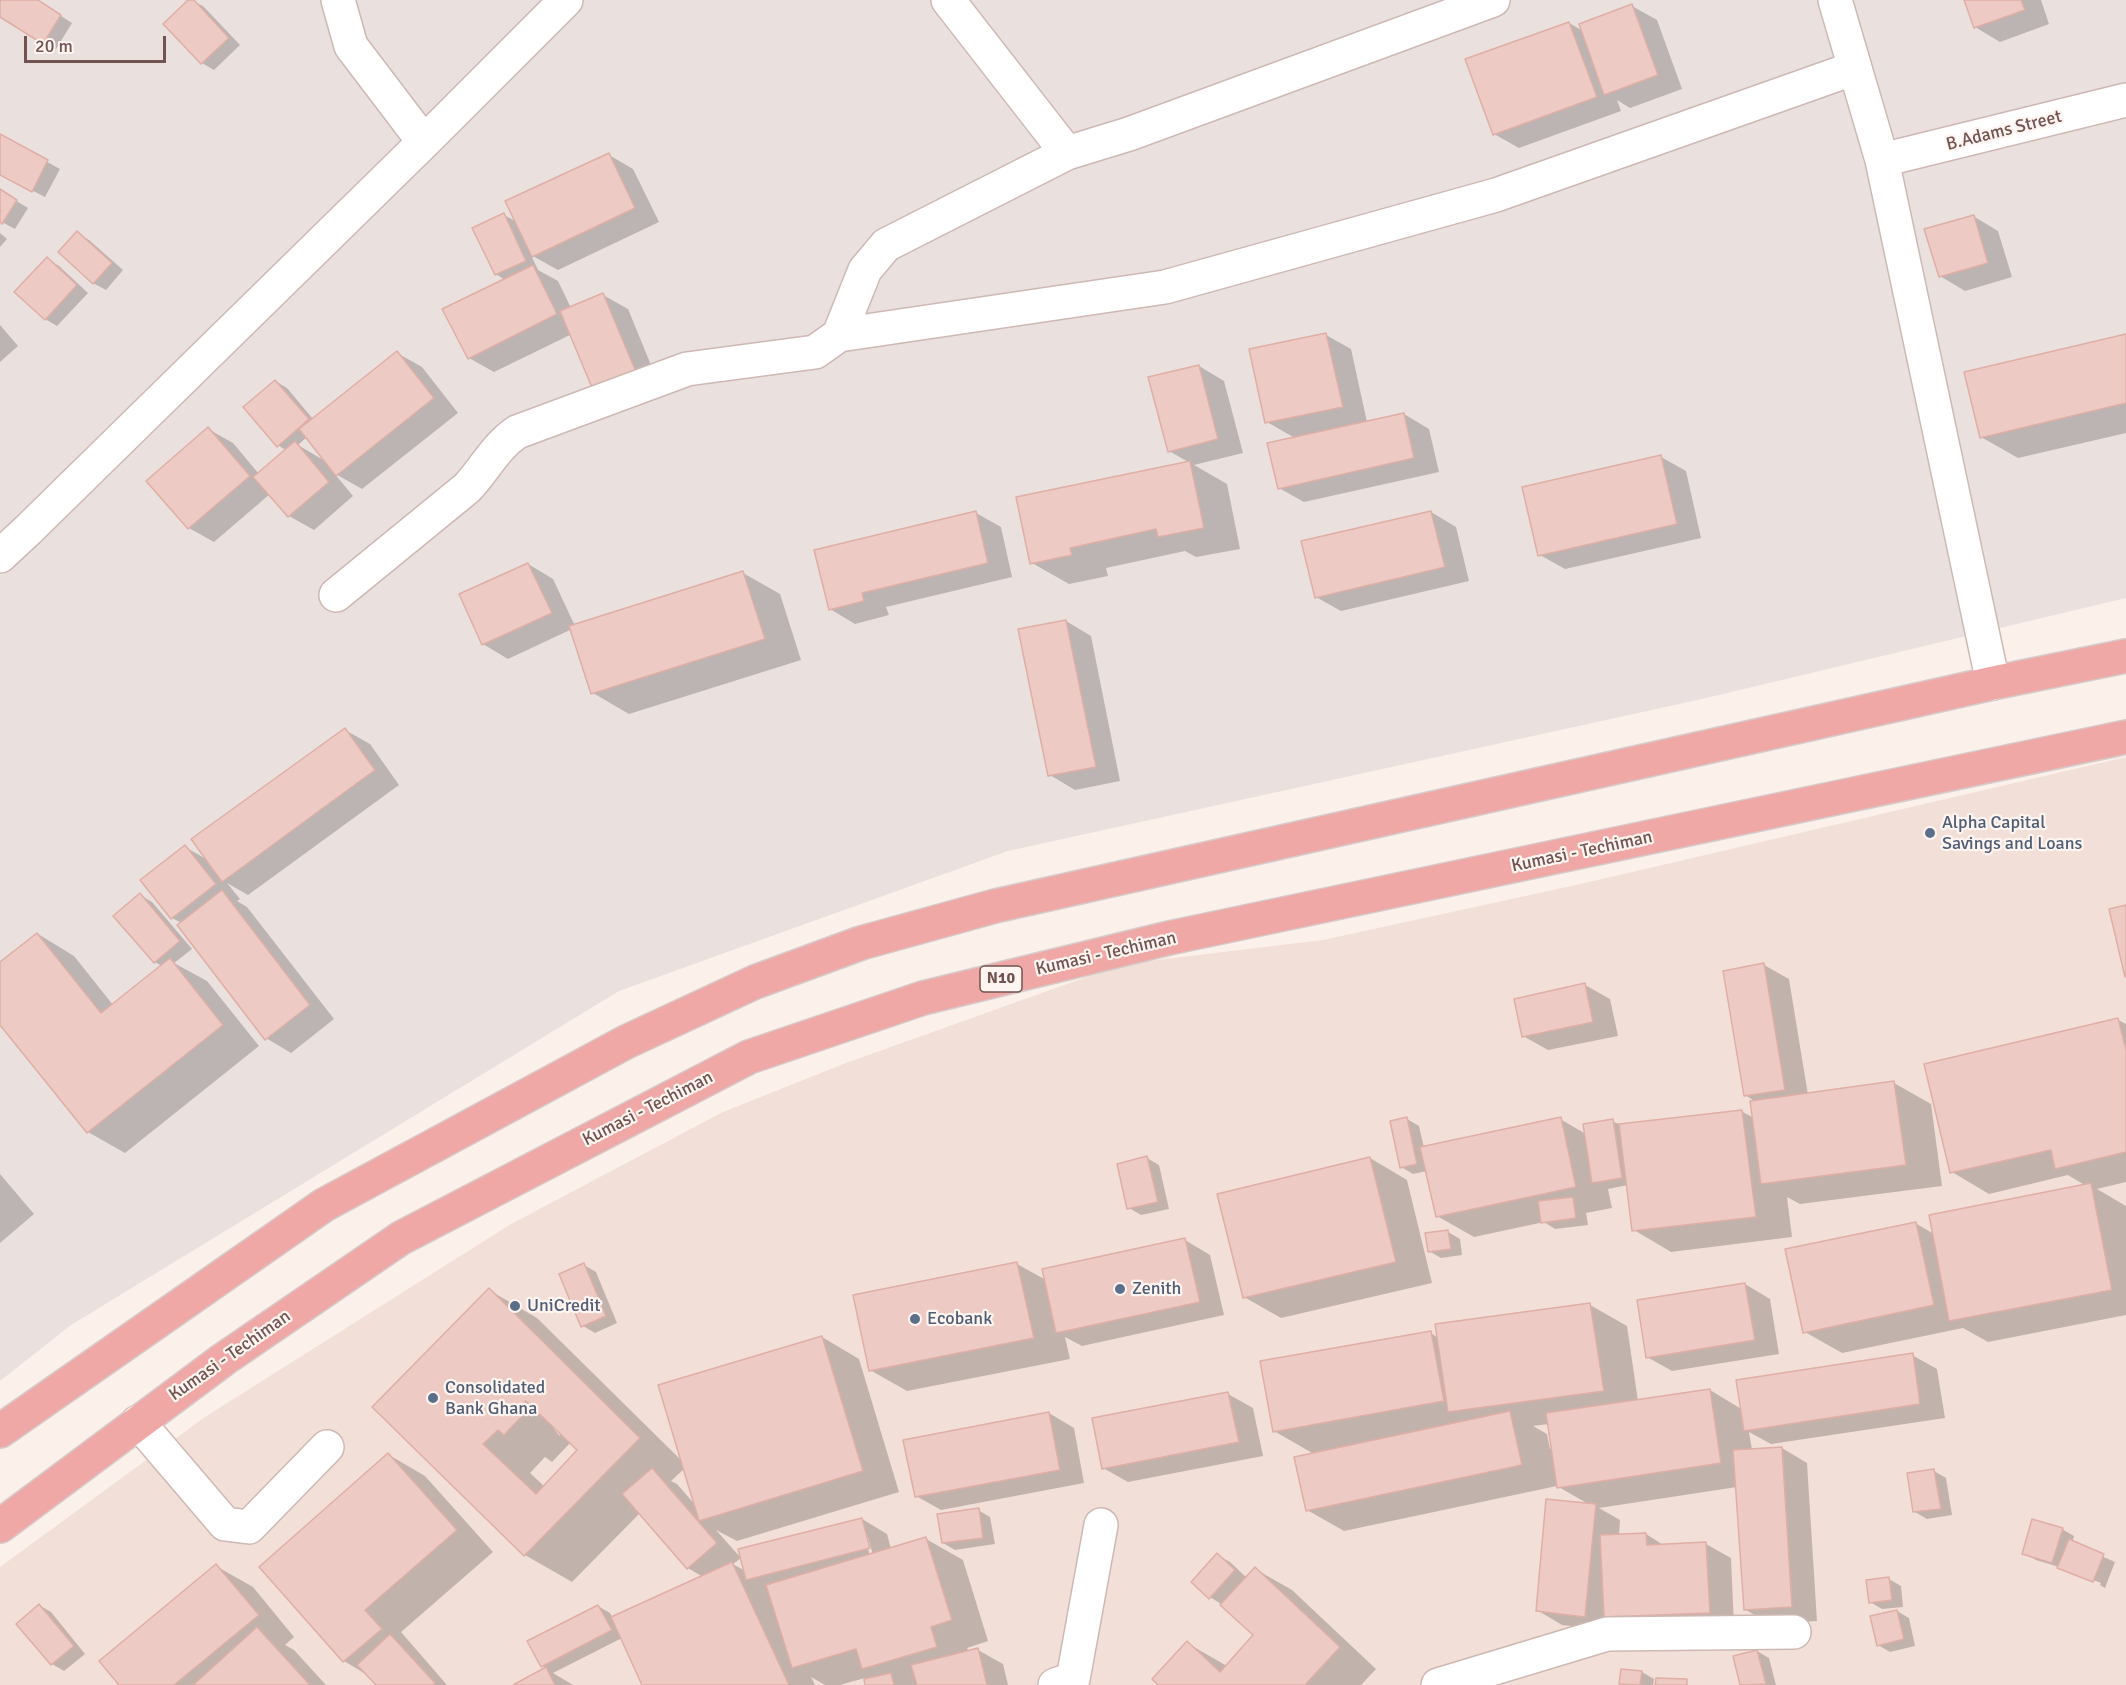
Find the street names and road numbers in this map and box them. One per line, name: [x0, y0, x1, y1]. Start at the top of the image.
street label: B.Adams Street: [1944, 106, 2064, 156]
street label: Kumasi - Techiman: [1510, 827, 1654, 877]
street label: Kumasi - Techiman: [1034, 927, 1178, 981]
road number: N10: [980, 966, 1022, 992]
street label: Kumasi - Techiman: [579, 1067, 717, 1151]
street label: Kumasi - Techiman: [165, 1306, 295, 1406]

